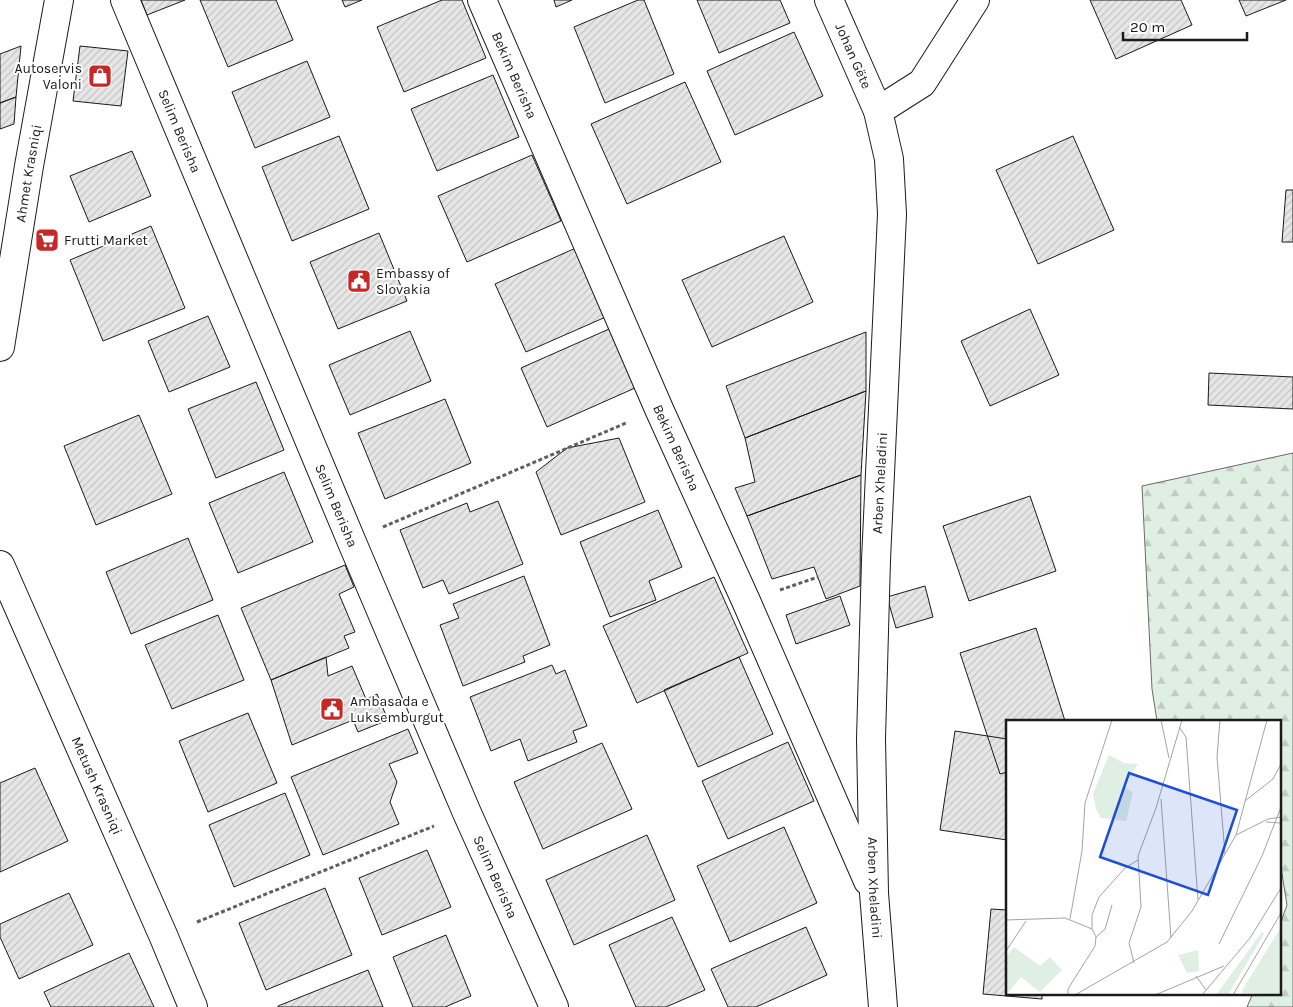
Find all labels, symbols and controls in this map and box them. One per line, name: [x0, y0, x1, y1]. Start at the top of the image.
scale bar: [1123, 10, 1247, 42]
text: 20 m: [1130, 18, 1165, 36]
street label: Johan Gëte: [832, 20, 876, 91]
street label: Bekim Berisha: [488, 29, 541, 121]
place label: Autoservis Valoni: [14, 60, 82, 93]
shop icon: Autoservis Valoni: [87, 63, 113, 89]
street label: Selim Berisha: [155, 87, 205, 175]
street label: Ahmet Krasniqi: [12, 123, 45, 223]
supermarket icon: Frutti Market: [34, 227, 60, 253]
place label: Frutti Market: [64, 232, 148, 249]
place label: Embassy of Slovakia: [376, 265, 450, 298]
public building icon: Embassy of Slovakia: [346, 268, 372, 294]
street label: Bekim Berisha: [650, 402, 703, 493]
street label: Arben Xheladini: [869, 432, 891, 534]
street label: Selim Berisha: [312, 461, 362, 550]
place label: Ambasada e Luksemburgut: [350, 693, 444, 726]
public building icon: Ambasada e Luksemburgut: [319, 696, 345, 722]
inset map: [1006, 720, 1280, 994]
street label: Metush Krasniqi: [68, 734, 126, 837]
street label: Selim Berisha: [470, 833, 522, 921]
street label: Arben Xheladini: [864, 837, 886, 939]

